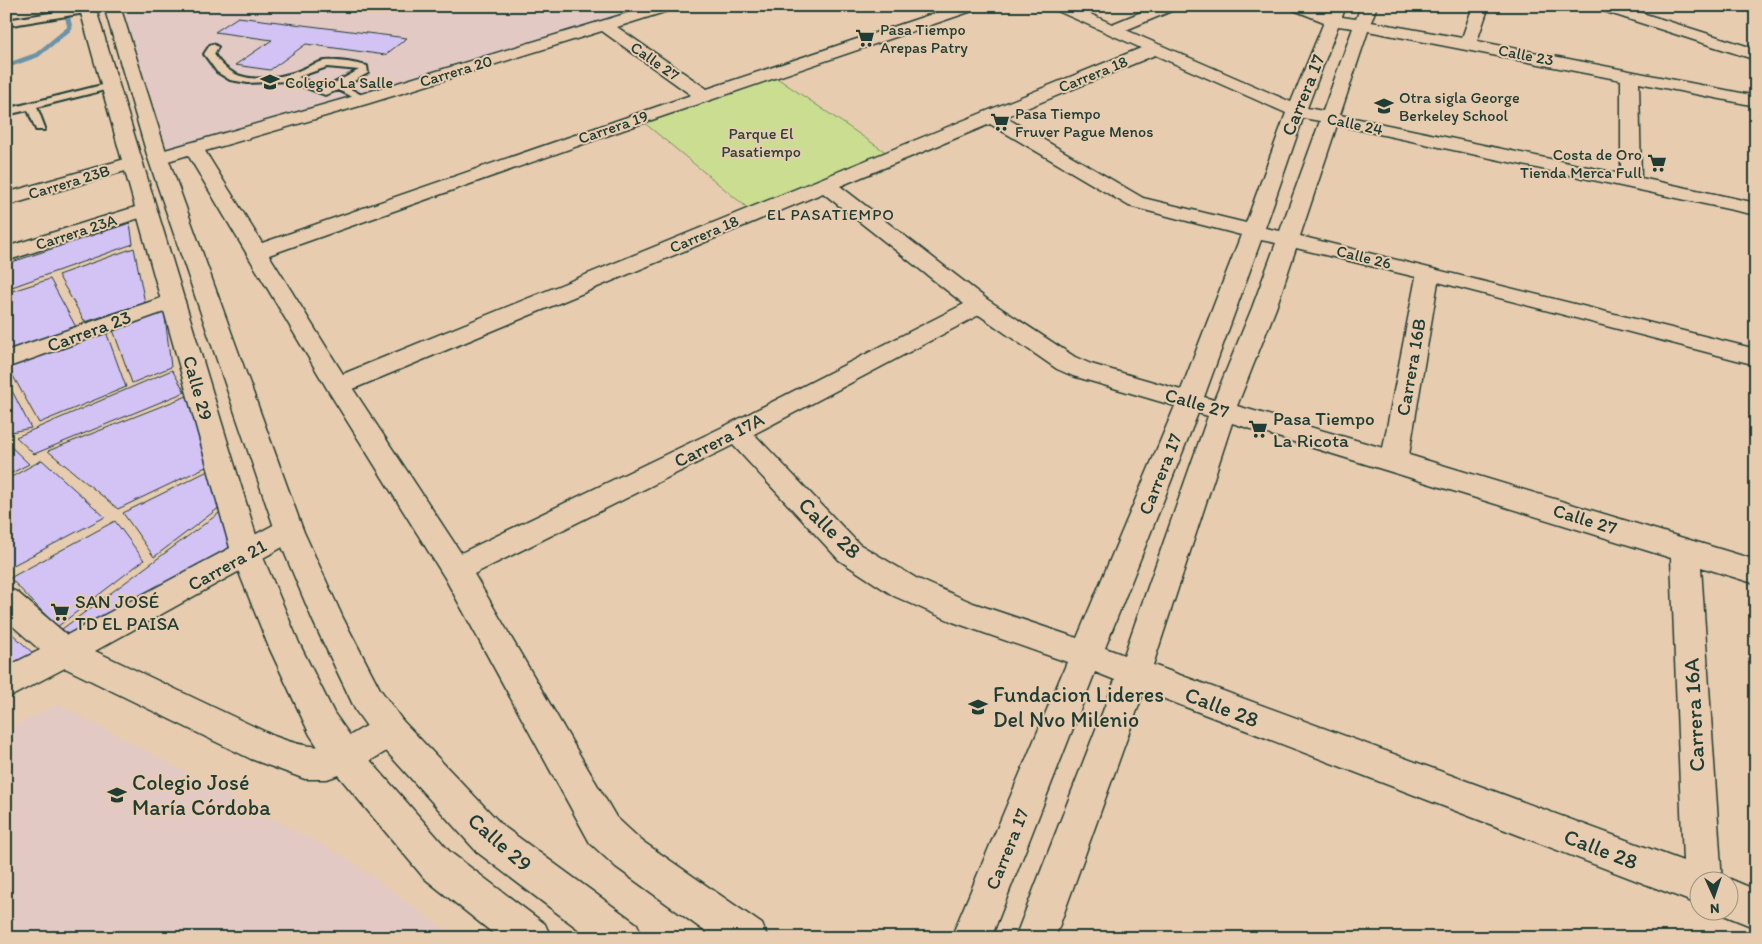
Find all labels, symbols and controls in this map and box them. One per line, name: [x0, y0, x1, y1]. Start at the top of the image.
place label: Pasa Tiempo Arepas Patry: [880, 20, 968, 57]
supermarket icon: Pasa Tiempo Arepas Patry: [854, 27, 876, 49]
street label: Calle 27: [627, 37, 683, 85]
street label: Calle 23: [1497, 40, 1556, 70]
street label: Carrera 20: [417, 51, 495, 91]
street label: Carrera 18: [1056, 51, 1131, 96]
street label: Carrera 17: [1276, 51, 1330, 139]
school or university icon: Colegio La Salle: [259, 71, 281, 93]
place label: Colegio La Salle: [285, 73, 393, 92]
place label: Otra sigla George Berkeley School: [1399, 88, 1520, 125]
school or university icon: Otra sigla George Berkeley School: [1373, 95, 1395, 117]
place label: Pasa Tiempo Fruver Pague Menos: [1015, 104, 1153, 141]
street label: Carrera 19: [576, 106, 650, 148]
street label: Calle 24: [1325, 109, 1385, 139]
supermarket icon: Pasa Tiempo Fruver Pague Menos: [989, 111, 1011, 133]
park label: Parque El Pasatiempo: [721, 124, 801, 161]
place label: Costa de Oro Tienda Merca Full: [1520, 145, 1642, 182]
supermarket icon: Costa de Oro Tienda Merca Full: [1646, 152, 1668, 174]
street label: Carrera 23B: [26, 161, 112, 203]
district label: EL PASATIEMPO: [767, 205, 895, 224]
street label: Carrera 23A: [33, 210, 119, 254]
street label: Carrera 18: [667, 211, 742, 257]
street label: Calle 26: [1335, 241, 1393, 273]
street label: Carrera 23: [44, 305, 134, 357]
street label: Carrera 16B: [1391, 316, 1431, 418]
street label: Calle 29: [178, 353, 218, 423]
street label: Calle 27: [1162, 383, 1232, 423]
place label: Pasa Tiempo La Ricota: [1273, 407, 1375, 452]
street label: Carrera 17A: [670, 408, 768, 472]
supermarket icon: Pasa Tiempo La Ricota: [1247, 418, 1269, 440]
street label: Carrera 17: [1133, 430, 1187, 518]
street label: Calle 28: [793, 492, 867, 564]
street label: Calle 27: [1550, 498, 1620, 540]
street label: Carrera 21: [184, 534, 270, 596]
place label: SAN JOSÉ TD EL PAISA: [75, 590, 179, 635]
supermarket icon: SAN JOSÉ TD EL PAISA: [49, 601, 71, 623]
street label: Carrera 16A: [1678, 657, 1710, 773]
place label: Fundacion Lideres Del Nvo Milenio: [993, 681, 1164, 733]
street label: Calle 28: [1181, 681, 1263, 733]
school or university icon: Fundacion Lideres Del Nvo Milenio: [967, 696, 989, 718]
place label: Colegio José María Córdoba: [132, 769, 271, 821]
school or university icon: Colegio José María Córdoba: [106, 784, 128, 806]
street label: Carrera 17: [980, 805, 1034, 893]
street label: Calle 29: [462, 807, 538, 877]
street label: Calle 28: [1560, 823, 1642, 875]
north arrow: [1690, 872, 1740, 922]
text: N: [1709, 900, 1720, 917]

